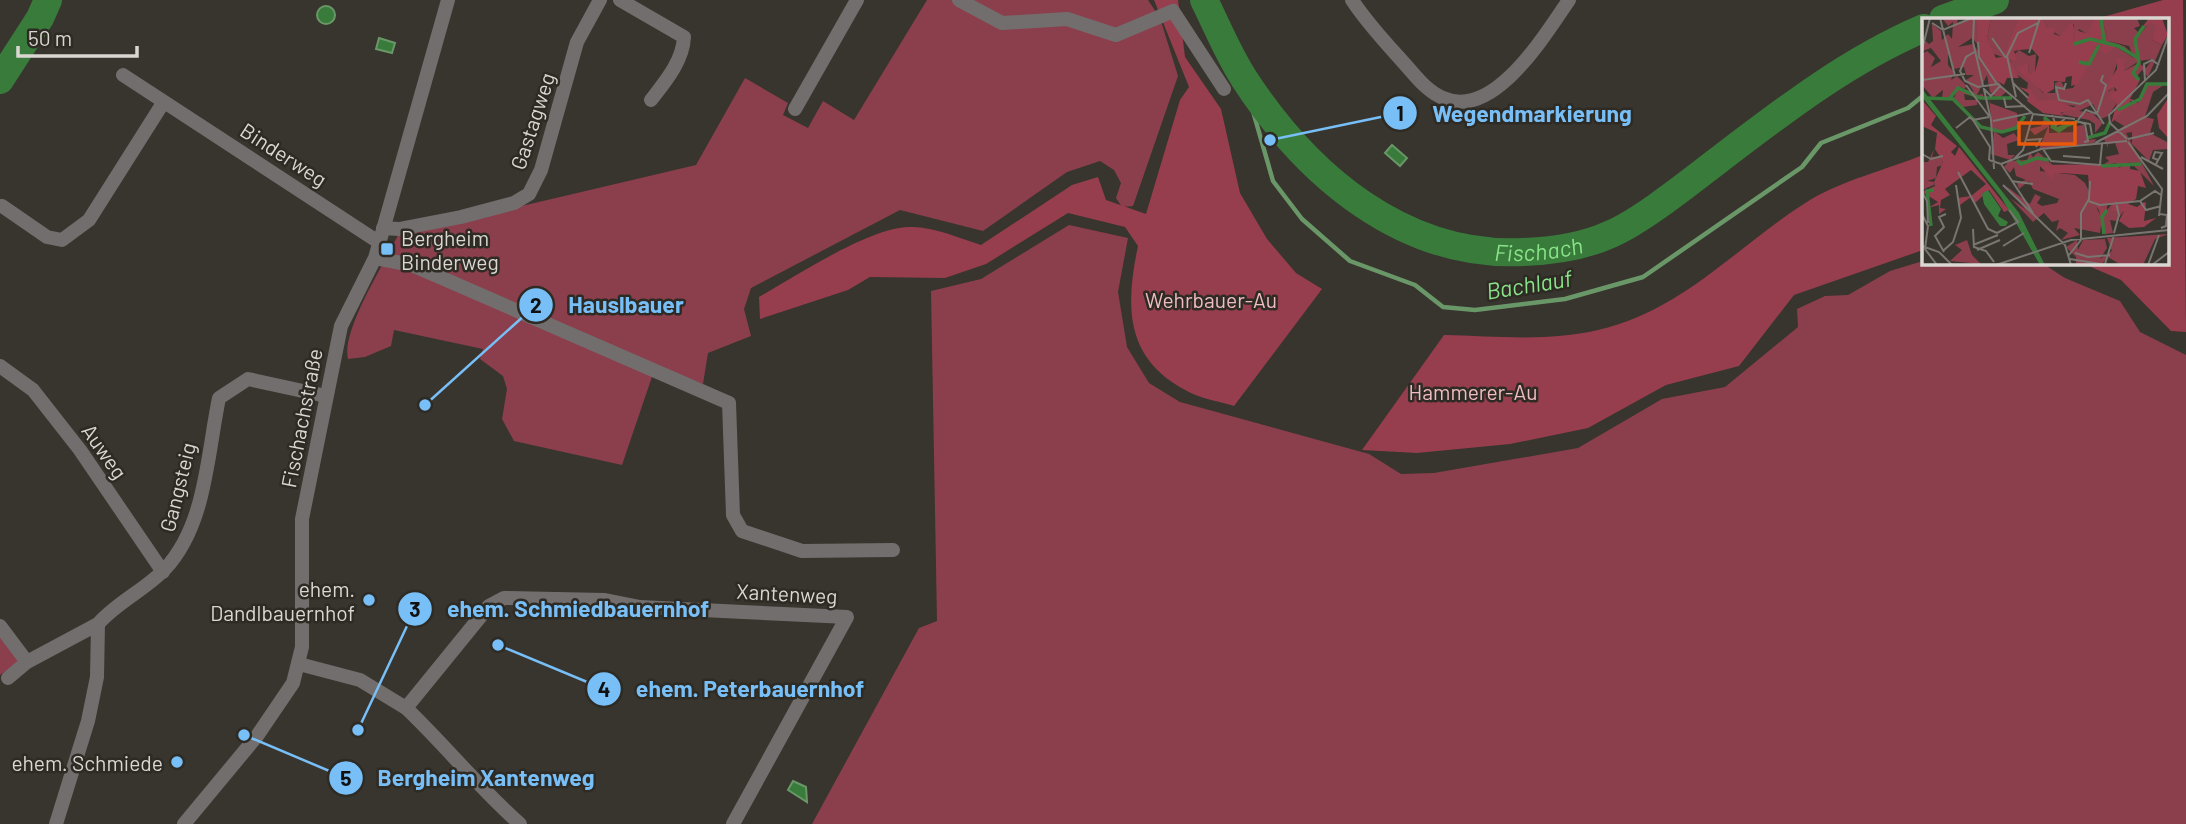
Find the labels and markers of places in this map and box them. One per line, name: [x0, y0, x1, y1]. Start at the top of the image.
callout: Wegendmarkierung: [1383, 91, 1646, 135]
place label: Bergheim Binderweg: [401, 225, 499, 274]
marker: Bergheim Binderweg: [379, 241, 395, 257]
callout: Hauslbauer: [519, 283, 697, 327]
place label: ehem. Dandlbauernhof: [210, 576, 355, 625]
callout: ehem. Schmiedbauernhof: [397, 587, 723, 631]
marker: ehem. Dandlbauernhof: [361, 592, 377, 608]
callout: ehem. Peterbauernhof: [587, 667, 878, 711]
place label: ehem. Schmiede: [11, 750, 163, 775]
marker: ehem. Schmiede: [169, 754, 185, 770]
callout: Bergheim Xantenweg: [328, 756, 608, 800]

